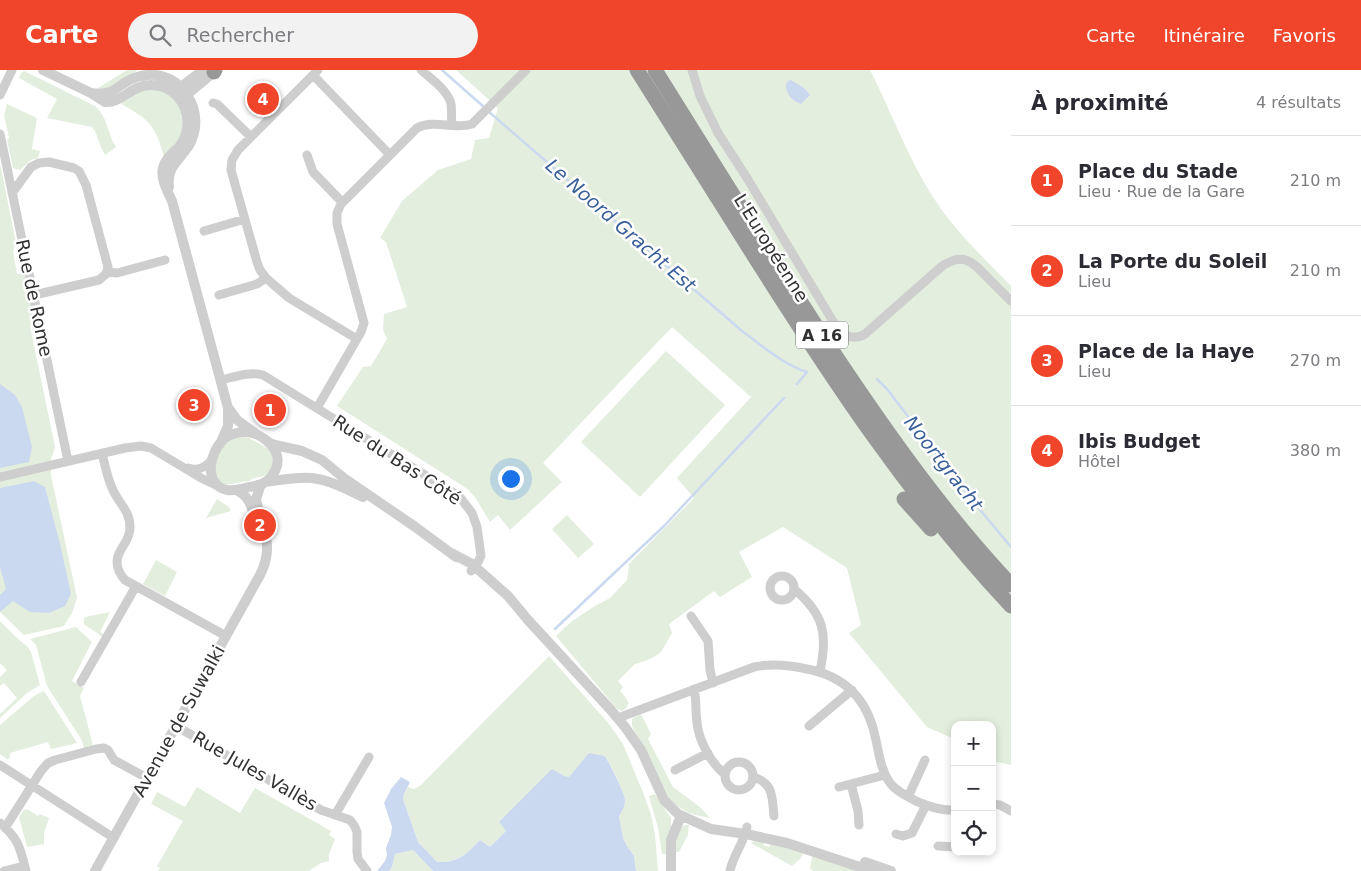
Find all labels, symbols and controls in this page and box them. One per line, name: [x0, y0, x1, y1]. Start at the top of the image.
search box: [128, 13, 478, 58]
text: Carte: [25, 21, 98, 49]
icon: search: [146, 21, 174, 49]
text: Rechercher: [186, 24, 294, 46]
text: Carte: [1086, 25, 1135, 46]
text: Itinéraire: [1163, 25, 1245, 46]
text: Favoris: [1273, 25, 1336, 46]
pin: 4: [247, 80, 279, 118]
text: À proximité: [1031, 91, 1168, 115]
text: 4 résultats: [1256, 93, 1341, 112]
water label: Le Noord Gracht Est: [542, 154, 702, 297]
text: Place du Stade: [1078, 160, 1238, 182]
text: 1: [1041, 171, 1053, 190]
text: 210 m: [1290, 171, 1341, 190]
text: Lieu · Rue de la Gare: [1078, 182, 1245, 201]
street label: L'Européenne: [730, 190, 813, 306]
street label: Rue de Rome: [12, 237, 57, 359]
text: La Porte du Soleil: [1078, 250, 1267, 272]
text: 2: [1041, 261, 1053, 280]
text: 210 m: [1290, 261, 1341, 280]
text: Lieu: [1078, 272, 1111, 291]
road number: A 16: [796, 322, 848, 348]
text: Place de la Haye: [1078, 340, 1254, 362]
text: 3: [1041, 351, 1053, 370]
text: 270 m: [1290, 351, 1341, 370]
text: Lieu: [1078, 362, 1111, 381]
pin: 3: [178, 386, 210, 424]
pin: 1: [254, 391, 286, 429]
street label: Rue du Bas Côté: [329, 410, 465, 509]
water label: Noortgracht: [900, 411, 989, 516]
text: Ibis Budget: [1078, 430, 1200, 452]
text: 4: [1041, 441, 1053, 460]
text: 380 m: [1290, 441, 1341, 460]
text: Hôtel: [1078, 452, 1120, 471]
your location: [498, 466, 524, 492]
pin: 2: [244, 506, 276, 544]
street label: Avenue de Suwalki: [128, 641, 229, 800]
map controls: [951, 721, 996, 856]
button: +: [951, 721, 996, 766]
street label: Rue Jules Vallès: [189, 726, 321, 815]
button: −: [951, 766, 996, 811]
button: locate: [951, 811, 996, 856]

